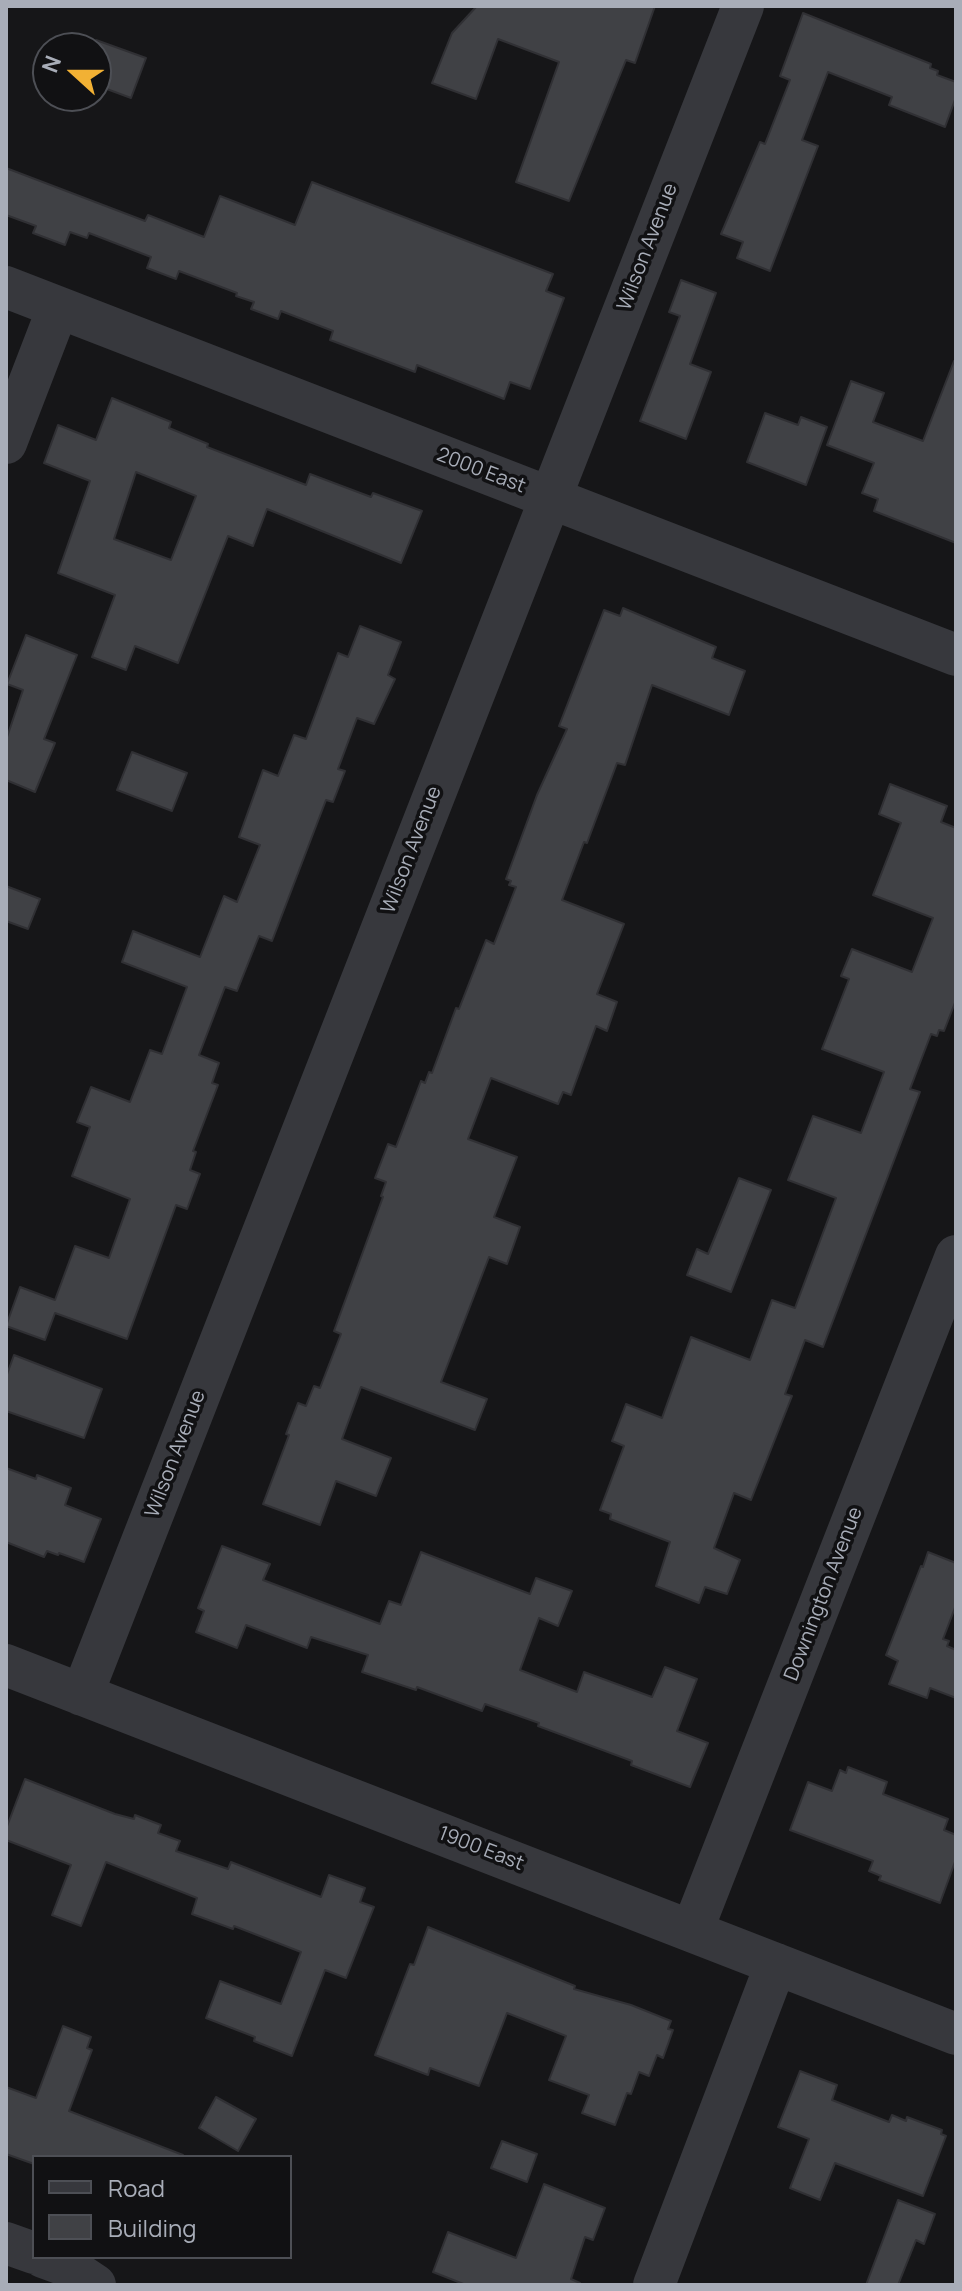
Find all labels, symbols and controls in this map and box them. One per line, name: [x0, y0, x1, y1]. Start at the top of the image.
north arrow: [32, 32, 112, 112]
text: N: [35, 51, 68, 77]
street label: Wilson Avenue: [613, 180, 683, 314]
street label: 2000 East: [433, 443, 529, 499]
street label: Wilson Avenue: [377, 783, 447, 917]
street label: Wilson Avenue: [141, 1387, 211, 1521]
street label: Downington Avenue: [780, 1504, 868, 1684]
street label: 1900 East: [435, 1822, 527, 1876]
legend: [32, 2155, 292, 2259]
text: Road: [108, 2171, 165, 2204]
text: Building: [108, 2211, 196, 2244]

